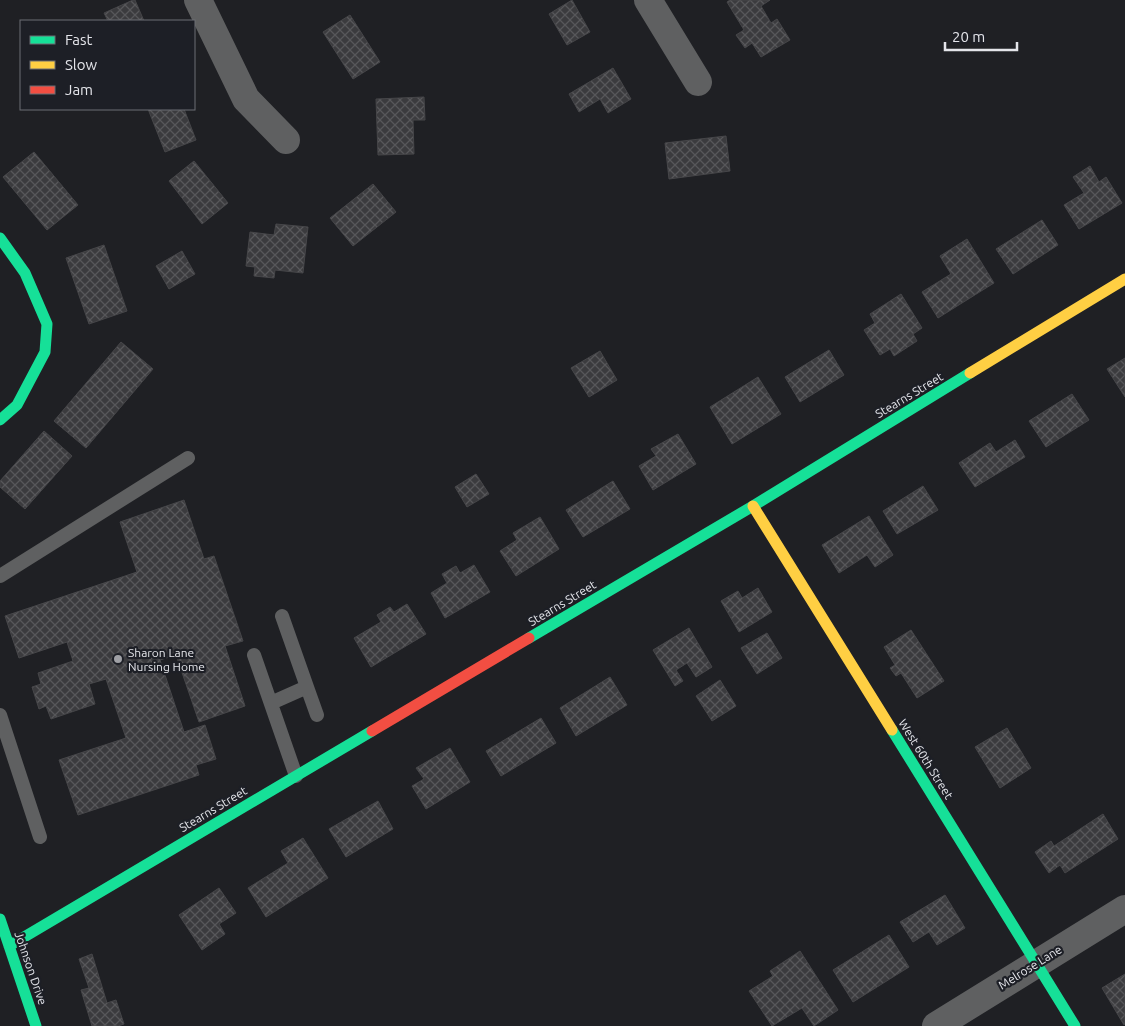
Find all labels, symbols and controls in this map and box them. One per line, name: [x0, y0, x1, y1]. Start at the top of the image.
legend: [20, 20, 195, 110]
scale bar: [945, 20, 1018, 52]
text: 20 m: [952, 28, 985, 45]
text: Fast: [65, 31, 93, 48]
text: Slow: [65, 56, 98, 73]
text: Jam: [65, 81, 93, 98]
street label: Stearns Street: [873, 370, 945, 420]
street label: Stearns Street: [526, 578, 598, 628]
place label: Sharon Lane Nursing Home: [128, 646, 205, 673]
marker: Sharon Lane Nursing Home: [112, 653, 124, 665]
street label: West 60th Street: [896, 717, 956, 802]
street label: Stearns Street: [177, 784, 249, 834]
street label: Johnson Drive: [12, 930, 50, 1006]
street label: Melrose Lane: [996, 942, 1064, 992]

